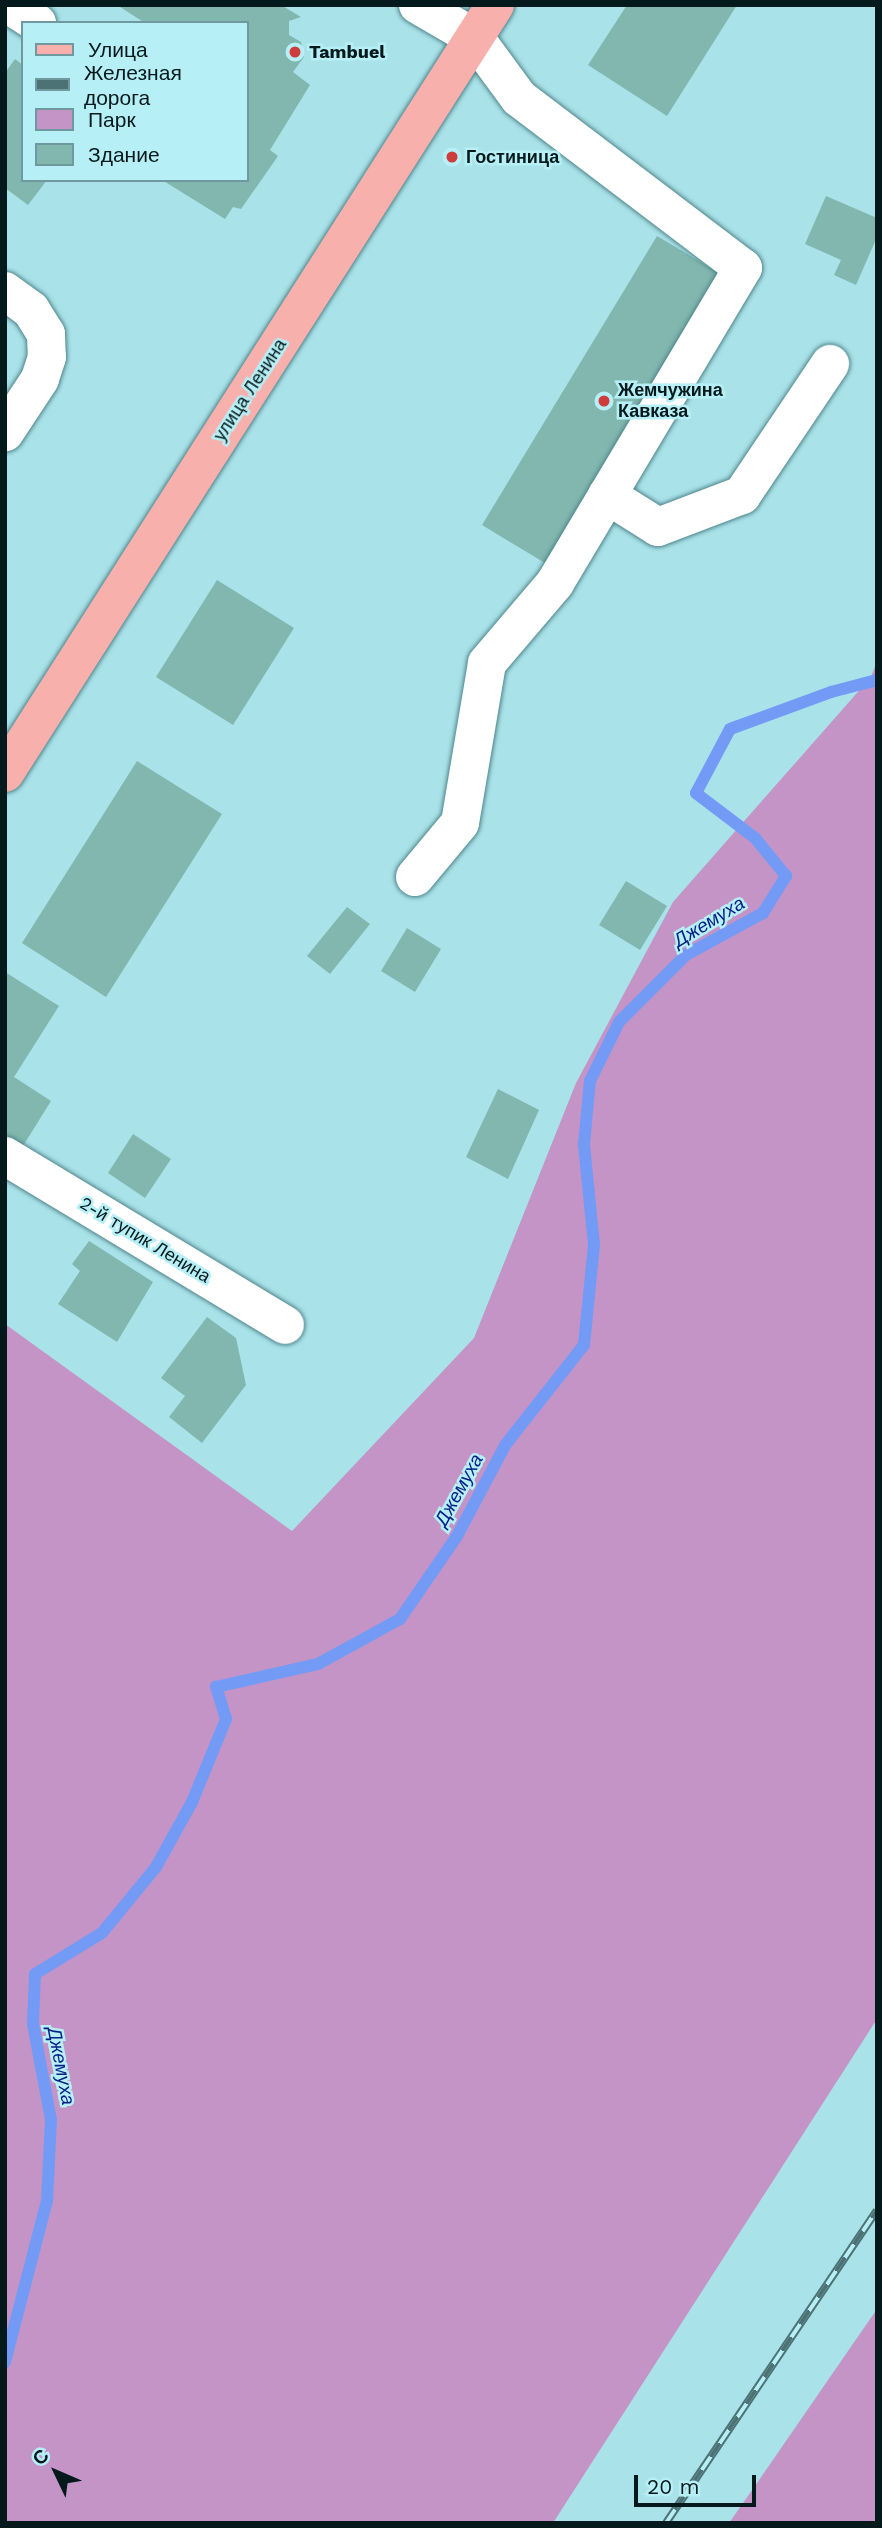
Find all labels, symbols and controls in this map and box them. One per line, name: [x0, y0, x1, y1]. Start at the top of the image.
legend: [21, 21, 248, 182]
text: Улица: [88, 37, 148, 62]
place label: Tambuel: [309, 41, 385, 63]
marker: Tambuel: [287, 44, 303, 60]
text: Железная дорога: [84, 60, 182, 110]
text: Парк: [88, 107, 136, 132]
text: Здание: [88, 142, 160, 167]
place label: Гостиница: [466, 146, 559, 168]
marker: Гостиница: [444, 149, 460, 165]
street label: улица Ленина: [209, 335, 291, 445]
place label: Жемчужина Кавказа: [618, 380, 723, 422]
marker: Жемчужина Кавказа: [596, 393, 612, 409]
water label: Джемуха: [669, 892, 749, 952]
street label: 2-й тупик Ленина: [76, 1192, 214, 1288]
water label: Джемуха: [430, 1450, 488, 1530]
water label: Джемуха: [42, 2025, 80, 2107]
north arrow: [21, 2437, 91, 2507]
text: С: [27, 2444, 54, 2470]
scale bar: [637, 2462, 760, 2506]
text: 20 m: [647, 2474, 699, 2499]

